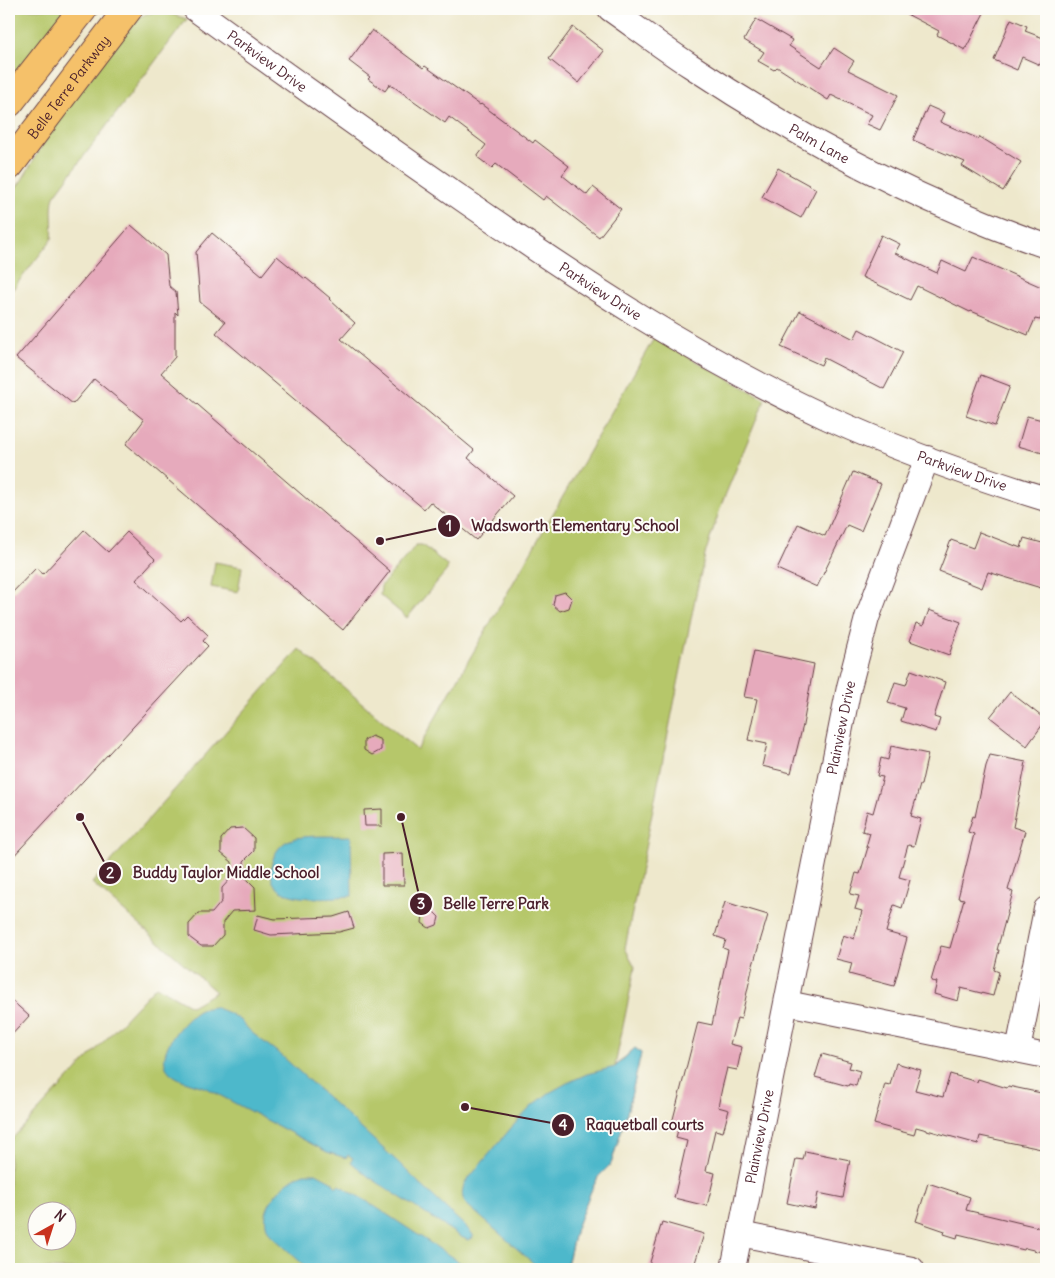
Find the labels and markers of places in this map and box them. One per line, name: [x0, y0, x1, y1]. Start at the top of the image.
callout: Wadsworth Elementary School: [436, 511, 689, 541]
callout: Buddy Taylor Middle School: [98, 858, 329, 888]
callout: Belle Terre Park: [408, 889, 559, 919]
callout: Raquetball courts: [551, 1110, 714, 1140]

